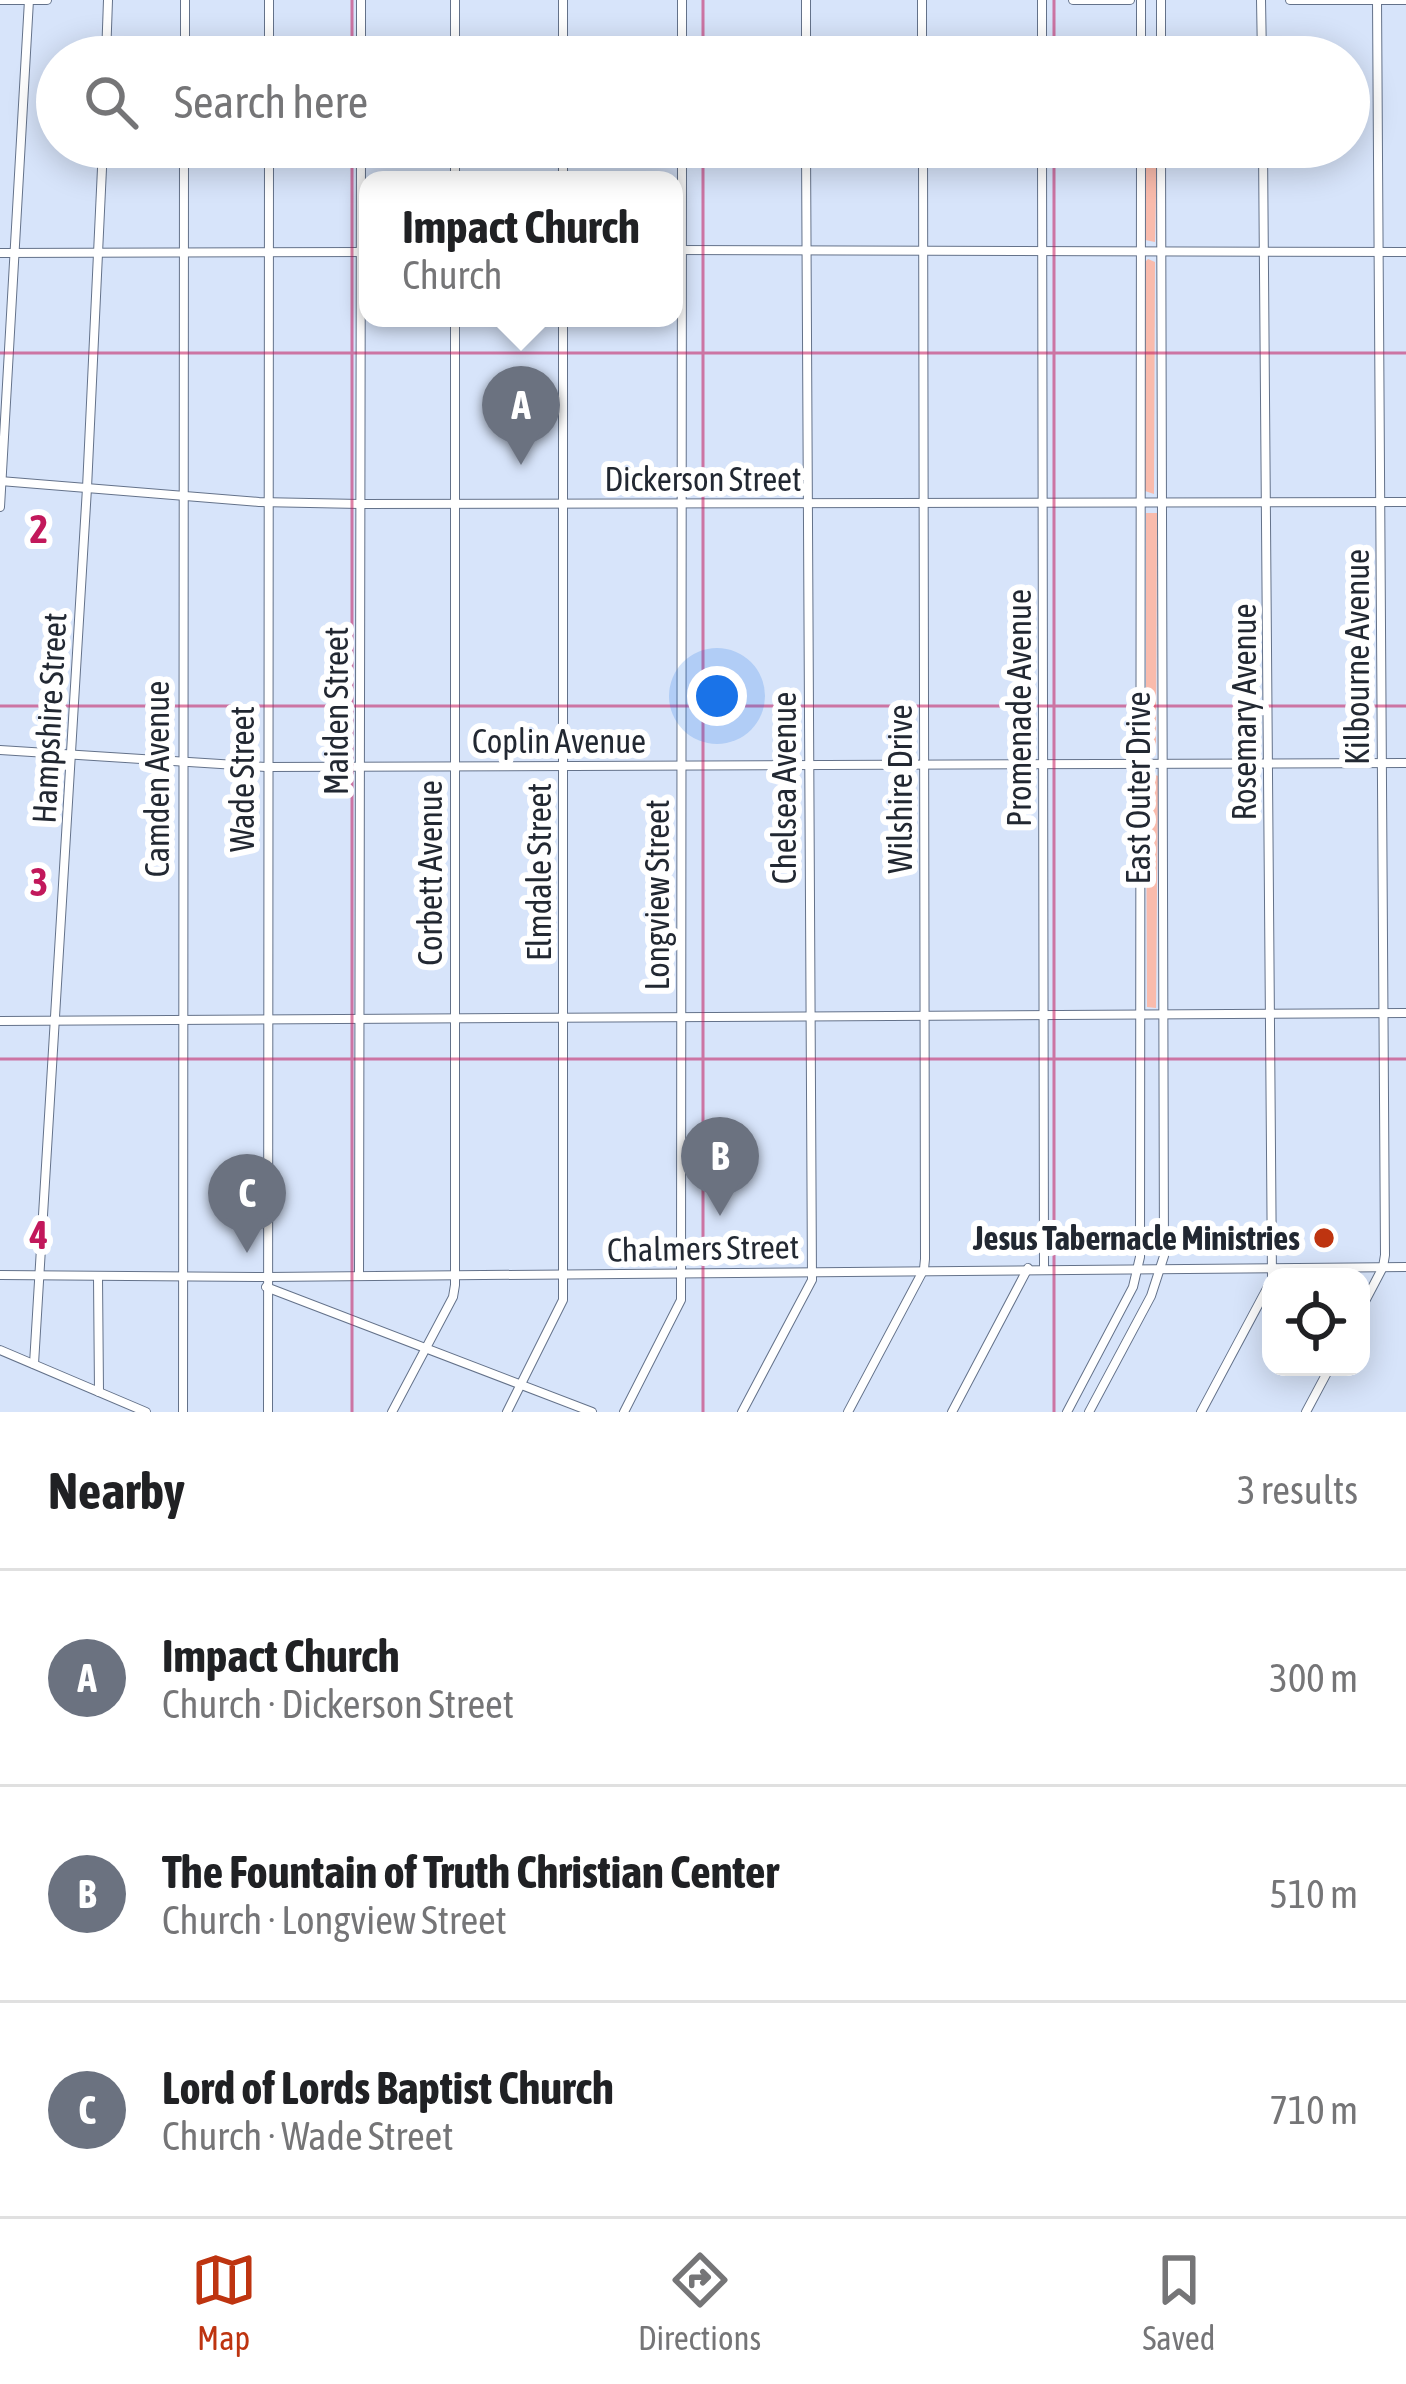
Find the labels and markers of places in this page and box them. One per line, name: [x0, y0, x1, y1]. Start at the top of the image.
pin: A: [482, 366, 560, 465]
pin: B: [681, 1117, 759, 1216]
pin: C: [208, 1154, 286, 1253]
place label: Jesus Tabernacle Ministries: [972, 1219, 1300, 1257]
marker: Jesus Tabernacle Ministries: [1311, 1225, 1337, 1251]

